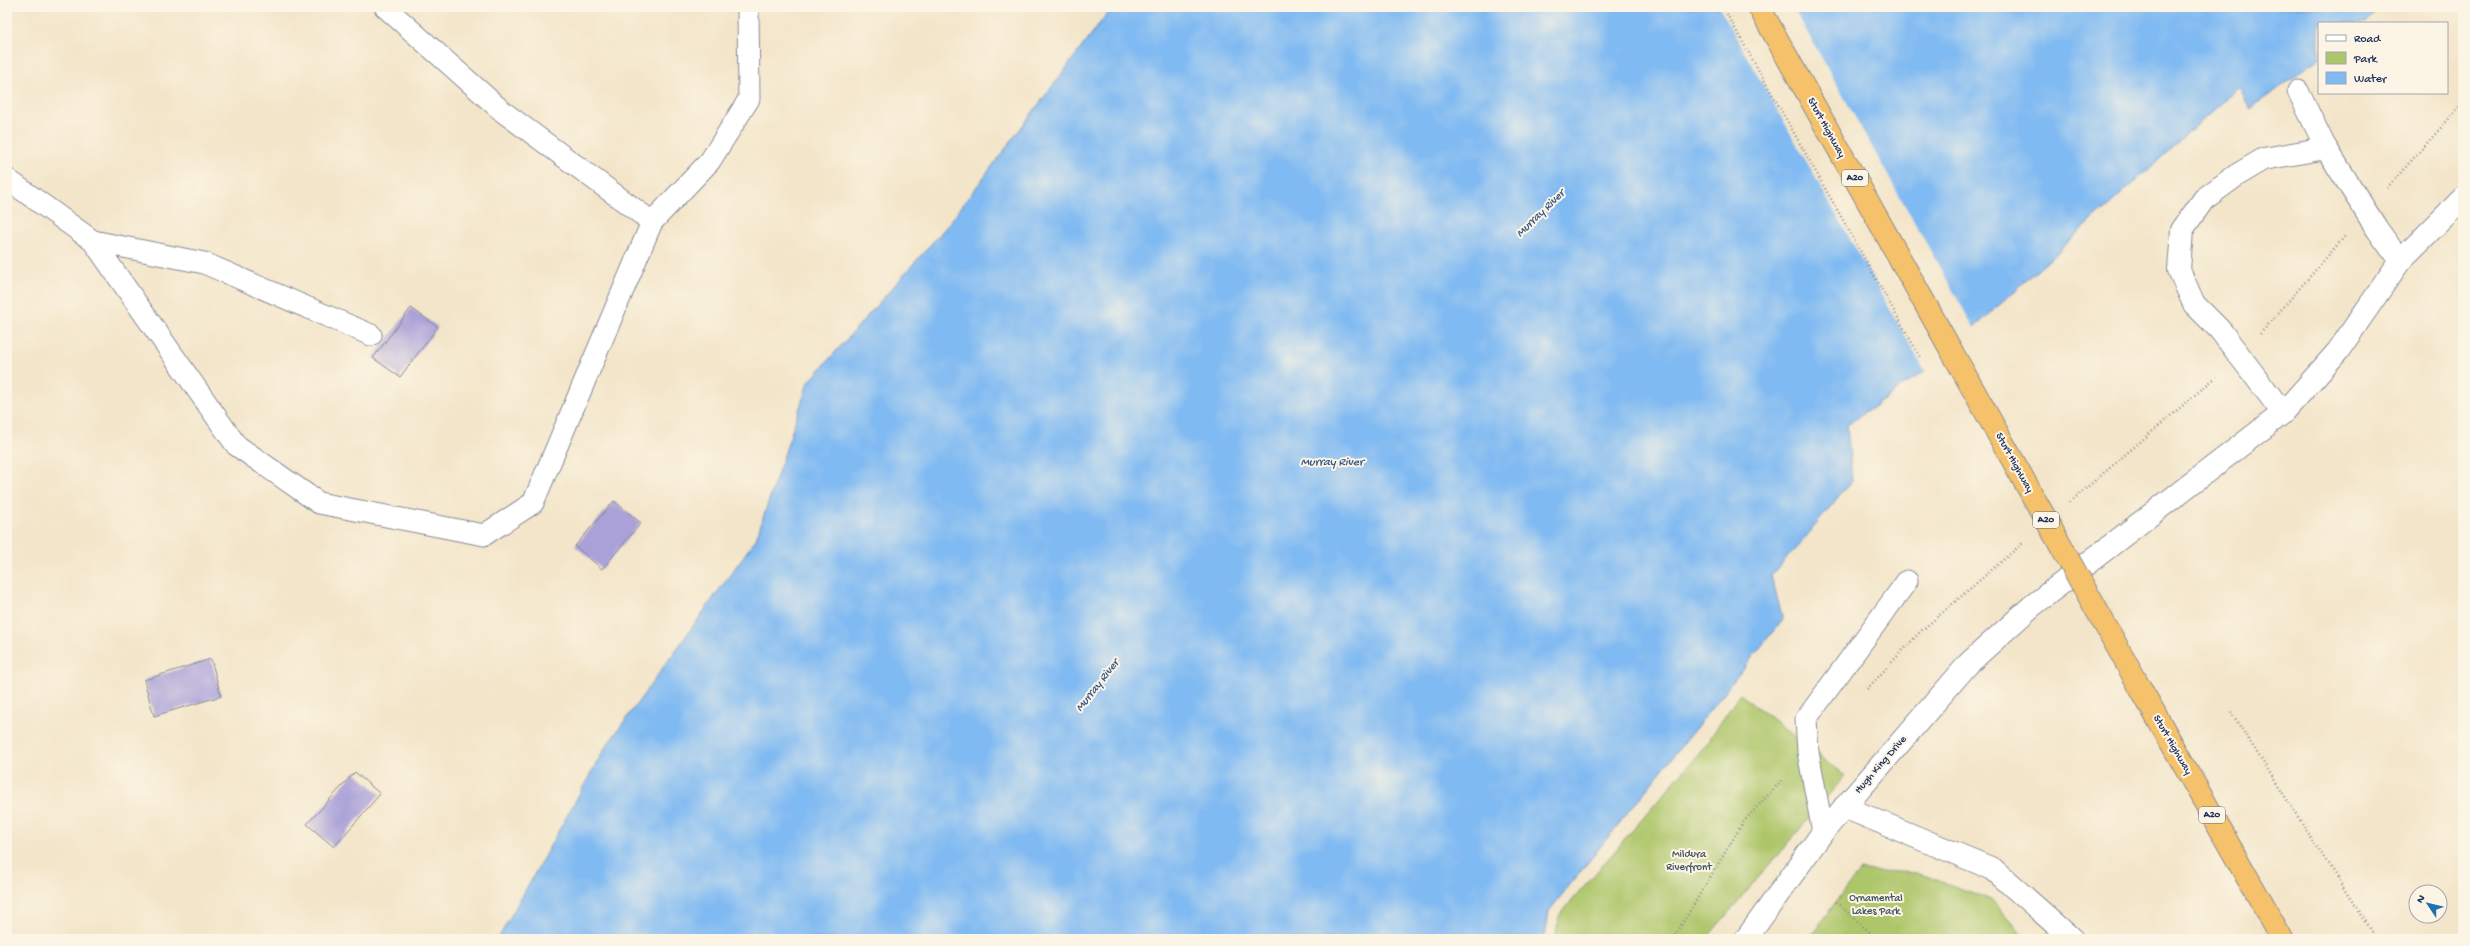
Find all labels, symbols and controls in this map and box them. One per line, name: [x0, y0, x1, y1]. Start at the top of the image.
legend: [2318, 22, 2448, 94]
text: Road: [2354, 33, 2381, 47]
text: Park: [2353, 53, 2379, 67]
text: Water: [2354, 73, 2388, 87]
street label: Sturt Highway: [1805, 96, 1848, 161]
road number: A20: [1842, 170, 1868, 186]
water label: Murray River: [1514, 185, 1570, 241]
street label: Sturt Highway: [1993, 431, 2036, 496]
water label: Murray River: [1301, 456, 1366, 470]
road number: A20: [2033, 512, 2059, 528]
water label: Murray River: [1073, 655, 1124, 715]
street label: Sturt Highway: [2150, 713, 2194, 777]
street label: Hugh King Drive: [1853, 733, 1910, 796]
road number: A20: [2199, 807, 2225, 823]
park label: Mildura Riverfront: [1666, 849, 1713, 874]
north arrow: [2408, 884, 2448, 924]
park label: Ornamental Lakes Park: [1849, 893, 1903, 918]
text: N: [2414, 893, 2428, 906]

